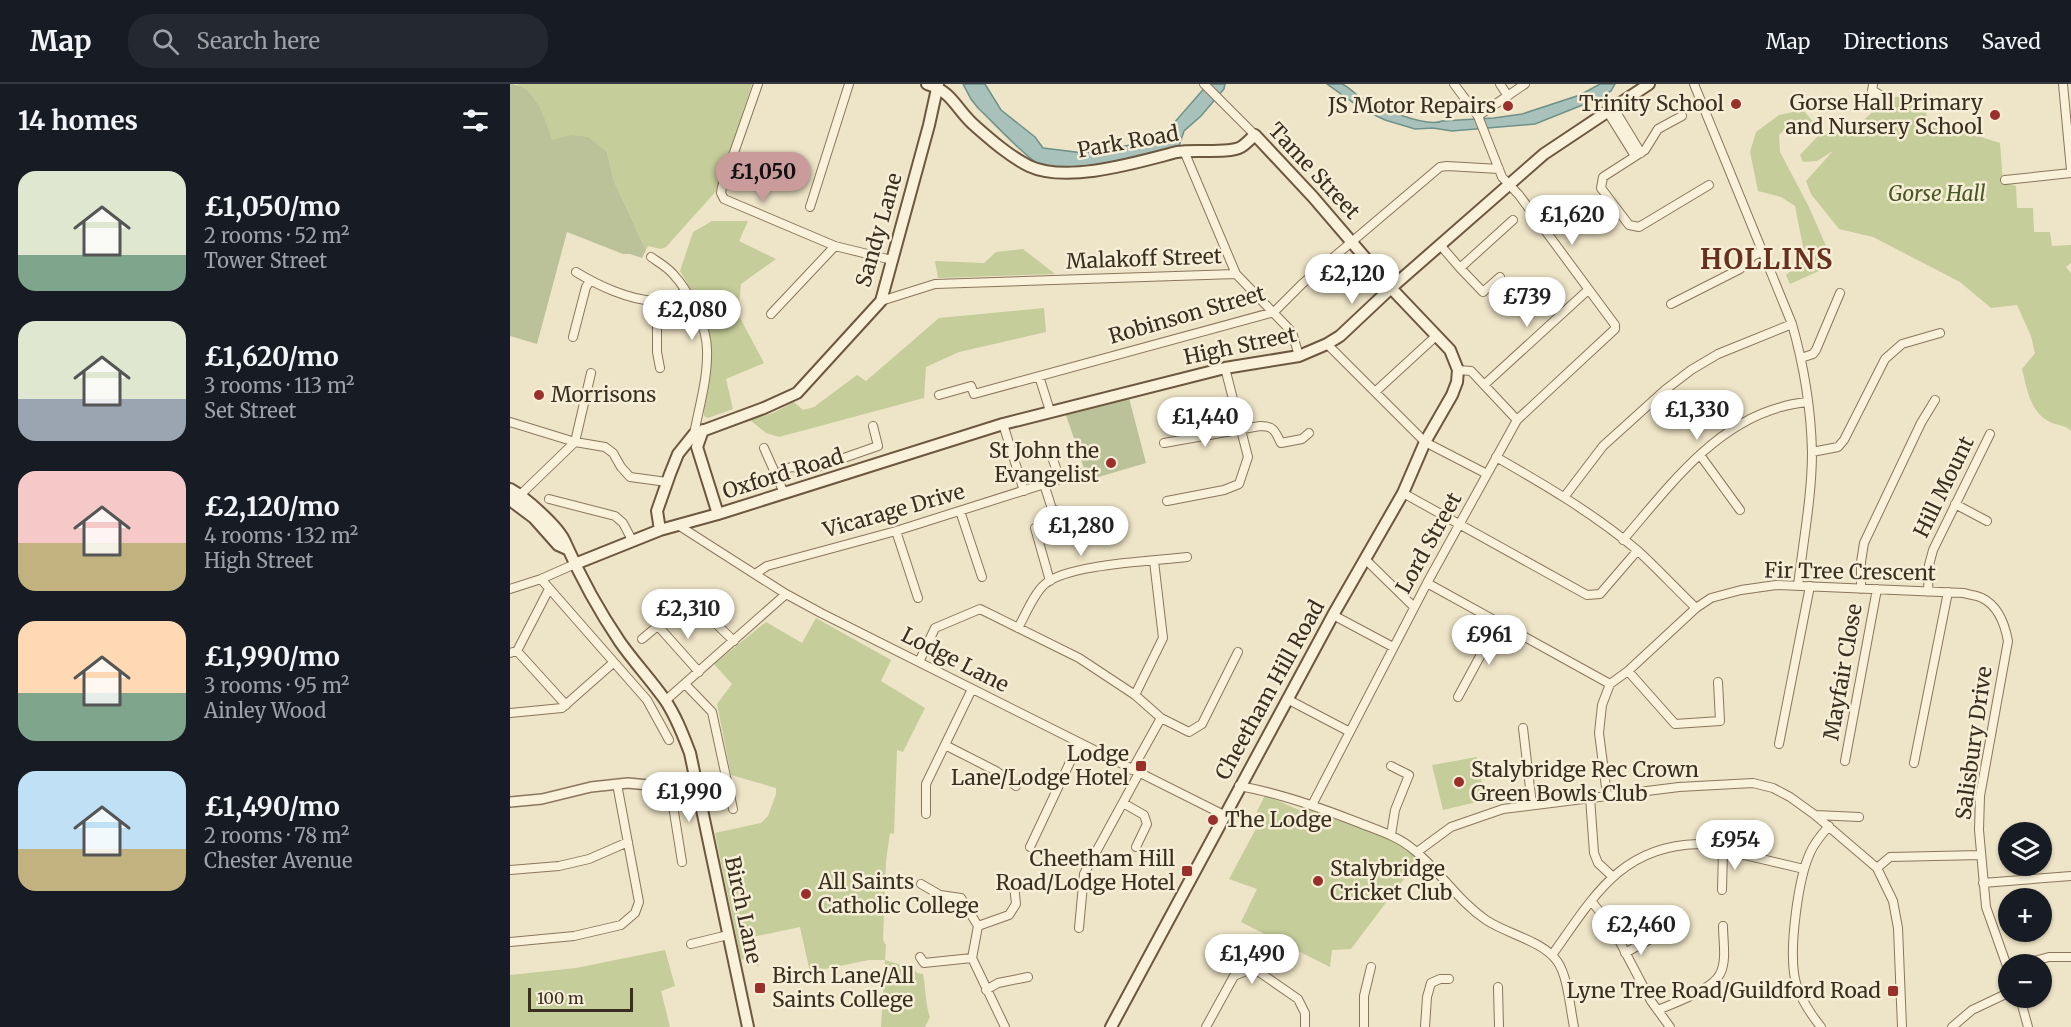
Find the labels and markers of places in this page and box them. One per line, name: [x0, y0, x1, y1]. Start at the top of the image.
place label: Gorse Hall Primary and Nursery School: [1785, 89, 1984, 140]
place label: Trinity School: [1579, 90, 1724, 117]
place label: JS Motor Repairs: [1327, 92, 1496, 119]
marker: Trinity School: [1729, 97, 1743, 111]
marker: JS Motor Repairs: [1501, 99, 1515, 113]
marker: Gorse Hall Primary and Nursery School: [1988, 108, 2002, 122]
pin: £1,050: [714, 152, 812, 203]
pin: £1,620: [1523, 195, 1621, 246]
pin: £2,120: [1303, 254, 1401, 305]
pin: £739: [1491, 277, 1563, 328]
pin: £2,080: [643, 290, 741, 341]
place label: Morrisons: [551, 381, 656, 408]
marker: Morrisons: [532, 388, 546, 402]
pin: £1,330: [1648, 390, 1746, 441]
pin: £1,440: [1156, 397, 1254, 448]
place label: St John the Evangelist: [989, 437, 1099, 488]
marker: St John the Evangelist: [1104, 456, 1118, 470]
pin: £1,280: [1032, 506, 1130, 557]
pin: £2,310: [639, 589, 737, 640]
pin: £961: [1453, 615, 1525, 666]
place label: Lodge Lane/Lodge Hotel: [951, 740, 1129, 791]
place label: Stalybridge Rec Crown Green Bowls Club: [1471, 756, 1699, 807]
marker: Lodge Lane/Lodge Hotel: [1134, 759, 1148, 773]
pin: £1,990: [640, 772, 738, 823]
marker: Stalybridge Rec Crown Green Bowls Club: [1452, 775, 1466, 789]
place label: The Lodge: [1225, 806, 1332, 833]
marker: The Lodge: [1206, 813, 1220, 827]
pin: £954: [1699, 820, 1771, 871]
place label: Cheetham Hill Road/Lodge Hotel: [995, 845, 1175, 896]
place label: Stalybridge Cricket Club: [1330, 855, 1452, 906]
marker: Cheetham Hill Road/Lodge Hotel: [1180, 864, 1194, 878]
place label: All Saints Catholic College: [817, 868, 979, 919]
marker: Stalybridge Cricket Club: [1311, 874, 1325, 888]
marker: All Saints Catholic College: [799, 887, 813, 901]
pin: £2,460: [1592, 905, 1690, 956]
pin: £1,490: [1203, 934, 1301, 985]
place label: Birch Lane/All Saints College: [772, 962, 915, 1013]
place label: Lyne Tree Road/Guildford Road: [1566, 977, 1881, 1004]
marker: Birch Lane/All Saints College: [753, 981, 767, 995]
marker: Lyne Tree Road/Guildford Road: [1886, 984, 1900, 998]

